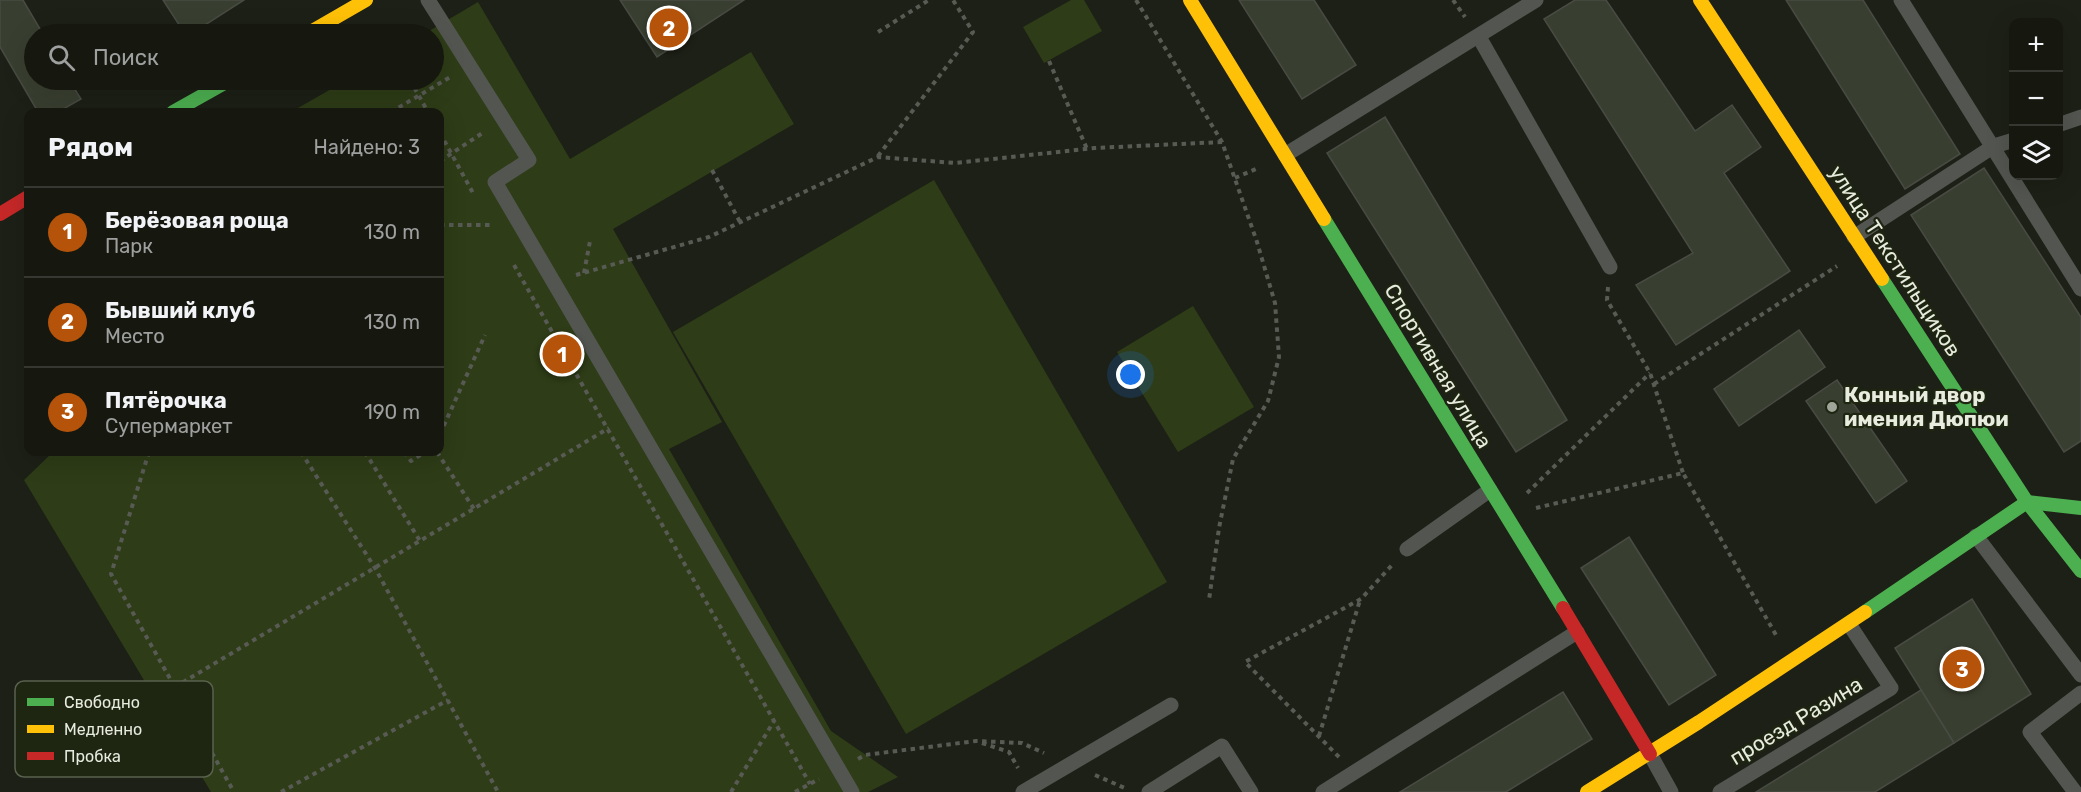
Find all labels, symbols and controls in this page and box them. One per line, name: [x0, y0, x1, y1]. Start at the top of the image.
pin: 2: [650, 6, 688, 51]
map controls: [2009, 18, 2063, 180]
button: +: [2009, 18, 2063, 72]
search box: [24, 24, 444, 90]
icon: search: [45, 41, 78, 74]
text: Поиск: [93, 44, 159, 71]
button: −: [2009, 72, 2063, 126]
button: layers: [2009, 126, 2063, 180]
text: Рядом: [48, 132, 133, 163]
text: Найдено: 3: [314, 135, 420, 159]
street label: улица Текстильщиков: [1824, 161, 1966, 361]
text: Берёзовая роща: [105, 207, 289, 234]
text: 1: [63, 220, 72, 244]
text: 130 m: [364, 220, 420, 244]
text: Парк: [105, 234, 153, 258]
street label: Спортивная улица: [1379, 279, 1497, 453]
text: Бывший клуб: [105, 297, 256, 324]
text: 2: [61, 310, 74, 334]
text: 130 m: [364, 310, 420, 334]
text: Место: [105, 324, 165, 348]
pin: 1: [542, 332, 582, 376]
your location: [1116, 360, 1145, 389]
place label: Конный двор имения Дюпюи: [1844, 382, 2009, 431]
text: Пятёрочка: [105, 387, 227, 414]
text: 3: [61, 400, 74, 424]
text: 190 m: [364, 400, 420, 424]
marker: Конный двор имения Дюпюи: [1825, 400, 1839, 414]
text: Супермаркет: [105, 414, 233, 438]
pin: 3: [1942, 646, 1982, 692]
street label: проезд Разина: [1725, 671, 1867, 770]
legend: [15, 681, 213, 777]
text: Свободно: [64, 693, 140, 712]
text: Медленно: [64, 720, 142, 739]
text: Пробка: [64, 747, 121, 766]

